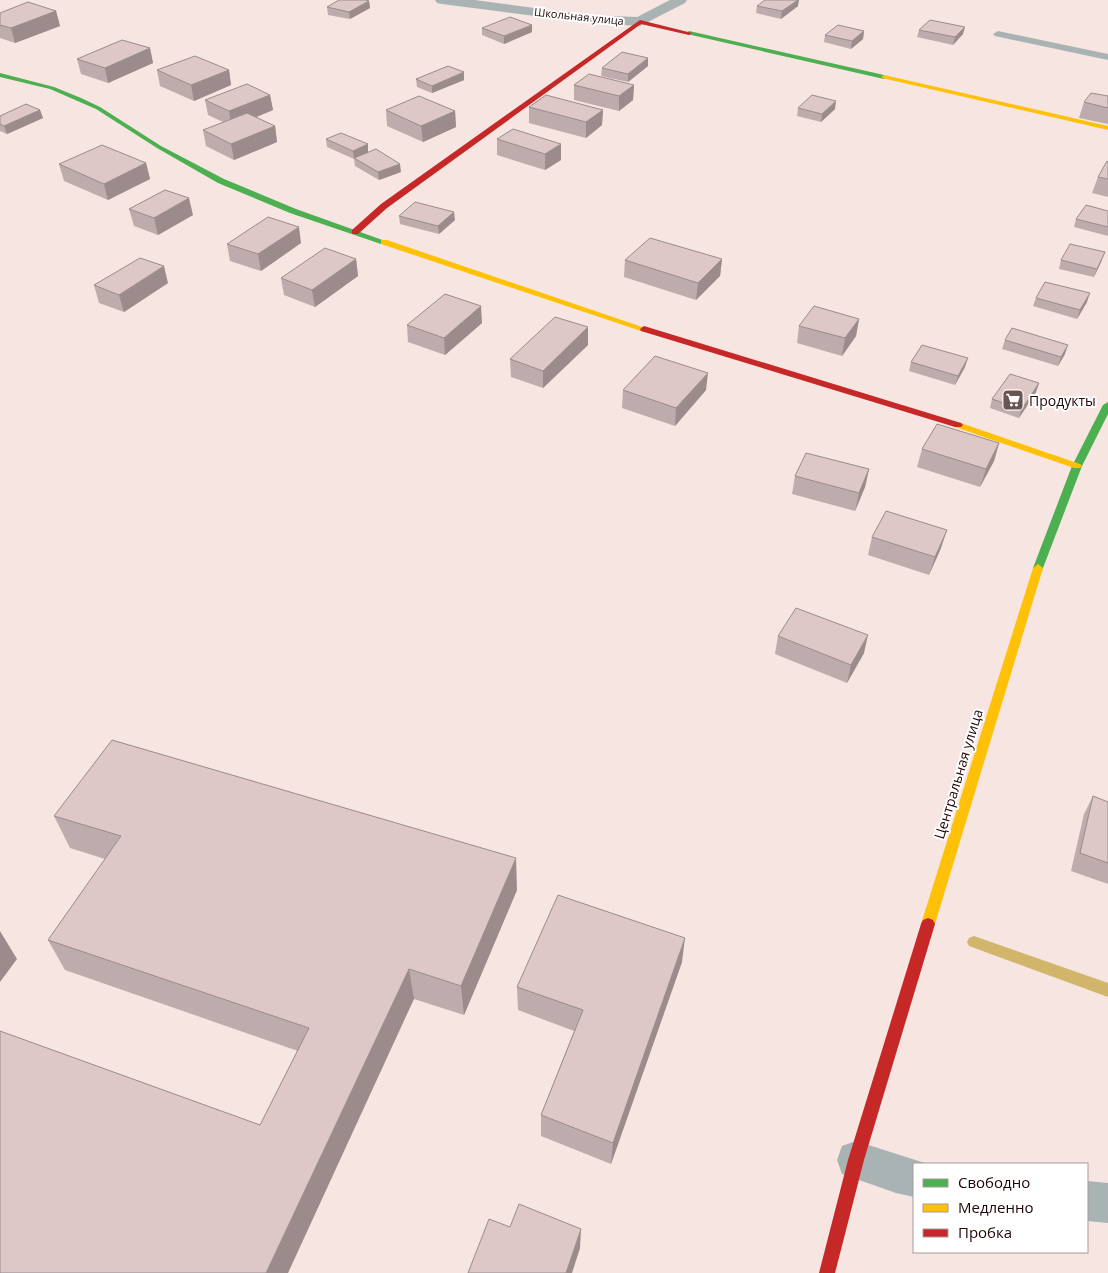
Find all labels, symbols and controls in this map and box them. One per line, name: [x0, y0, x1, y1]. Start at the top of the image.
street label: Школьная улица: [533, 4, 625, 28]
supermarket icon: Продукты: [1001, 388, 1025, 412]
place label: Продукты: [1029, 391, 1096, 410]
street label: Центральная улица: [929, 707, 987, 841]
legend: [913, 1163, 1088, 1253]
text: Свободно: [958, 1172, 1030, 1192]
text: Медленно: [958, 1197, 1034, 1217]
text: Пробка: [958, 1222, 1012, 1242]

